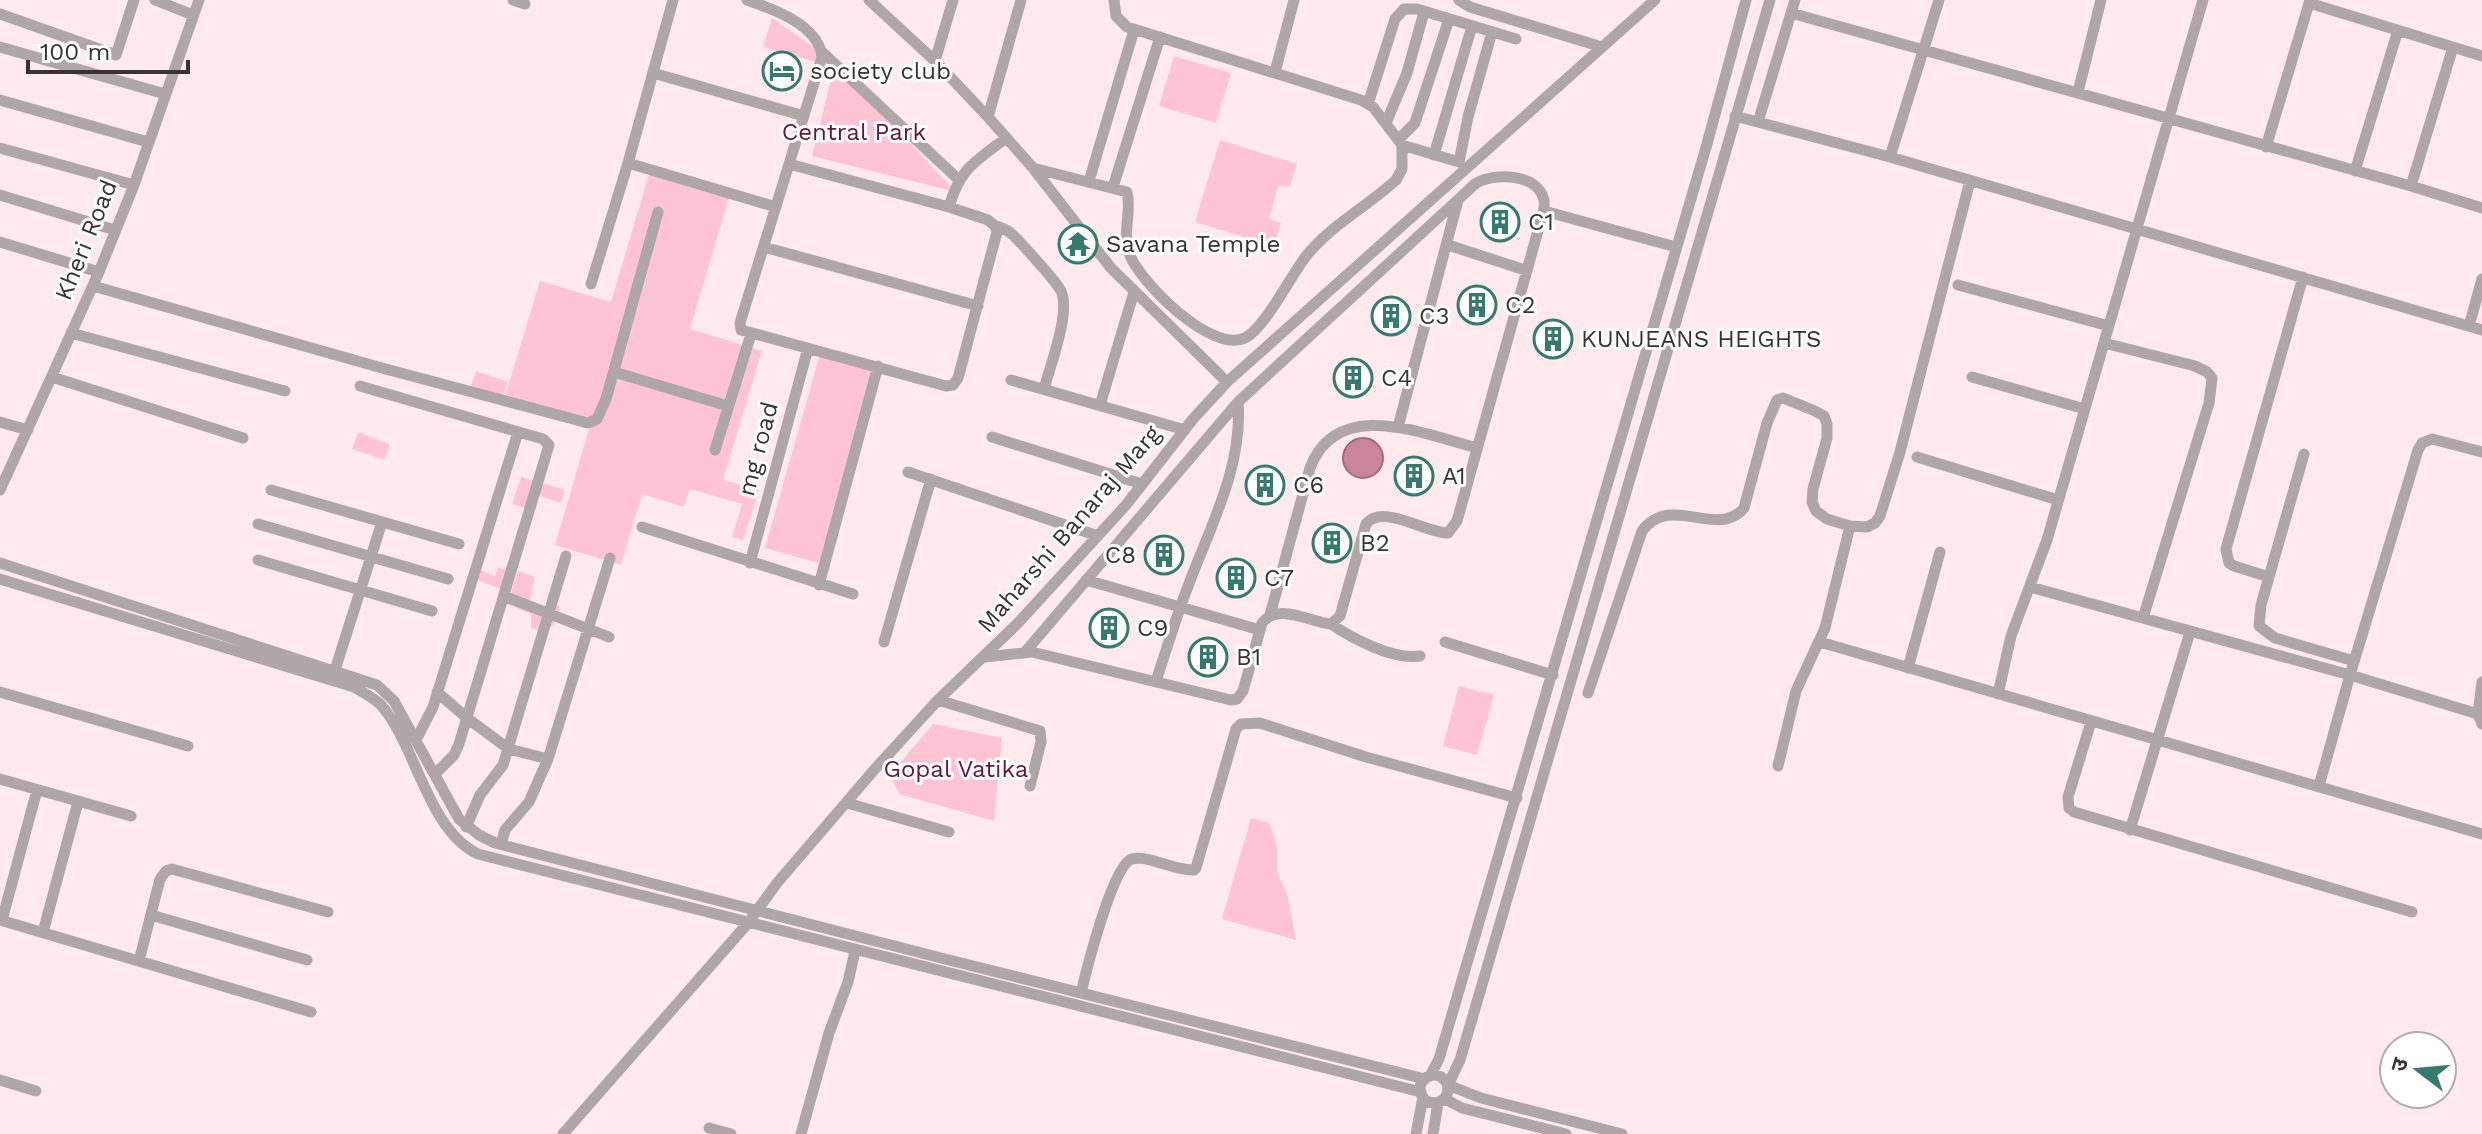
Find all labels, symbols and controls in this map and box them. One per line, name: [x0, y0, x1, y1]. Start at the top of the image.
scale bar: [28, 24, 188, 74]
text: 100 m: [40, 38, 110, 66]
hotel icon: society club: [761, 50, 803, 92]
place label: society club: [810, 57, 951, 85]
park label: Central Park: [782, 118, 927, 146]
street label: Kheri Road: [49, 176, 123, 304]
building icon: C1: [1479, 201, 1521, 243]
place label: C1: [1528, 208, 1554, 236]
temple icon: Savana Temple: [1057, 223, 1099, 265]
place label: Savana Temple: [1106, 230, 1280, 258]
building icon: C2: [1456, 284, 1498, 326]
place label: C2: [1505, 291, 1535, 319]
building icon: C3: [1370, 295, 1412, 337]
place label: C3: [1419, 302, 1449, 330]
building icon: KUNJEANS HEIGHTS: [1532, 318, 1574, 360]
place label: KUNJEANS HEIGHTS: [1581, 325, 1821, 353]
building icon: C4: [1332, 357, 1374, 399]
place label: C4: [1381, 364, 1412, 392]
street label: mg road: [732, 399, 784, 499]
street label: Maharshi Banaraj Marg: [972, 420, 1167, 638]
building icon: A1: [1393, 455, 1435, 497]
place label: A1: [1442, 462, 1466, 490]
building icon: C6: [1244, 464, 1286, 506]
place label: C6: [1293, 471, 1324, 499]
building icon: B2: [1311, 522, 1353, 564]
place label: B2: [1360, 529, 1390, 557]
building icon: C8: [1143, 534, 1185, 576]
place label: C8: [1105, 541, 1136, 569]
building icon: C7: [1215, 557, 1257, 599]
place label: C7: [1264, 564, 1294, 592]
building icon: C9: [1088, 607, 1130, 649]
place label: C9: [1137, 614, 1168, 642]
building icon: B1: [1187, 636, 1229, 678]
place label: B1: [1236, 643, 1261, 671]
park label: Gopal Vatika: [884, 755, 1028, 783]
north arrow: [2378, 1030, 2458, 1110]
text: उ: [2385, 1054, 2413, 1074]

